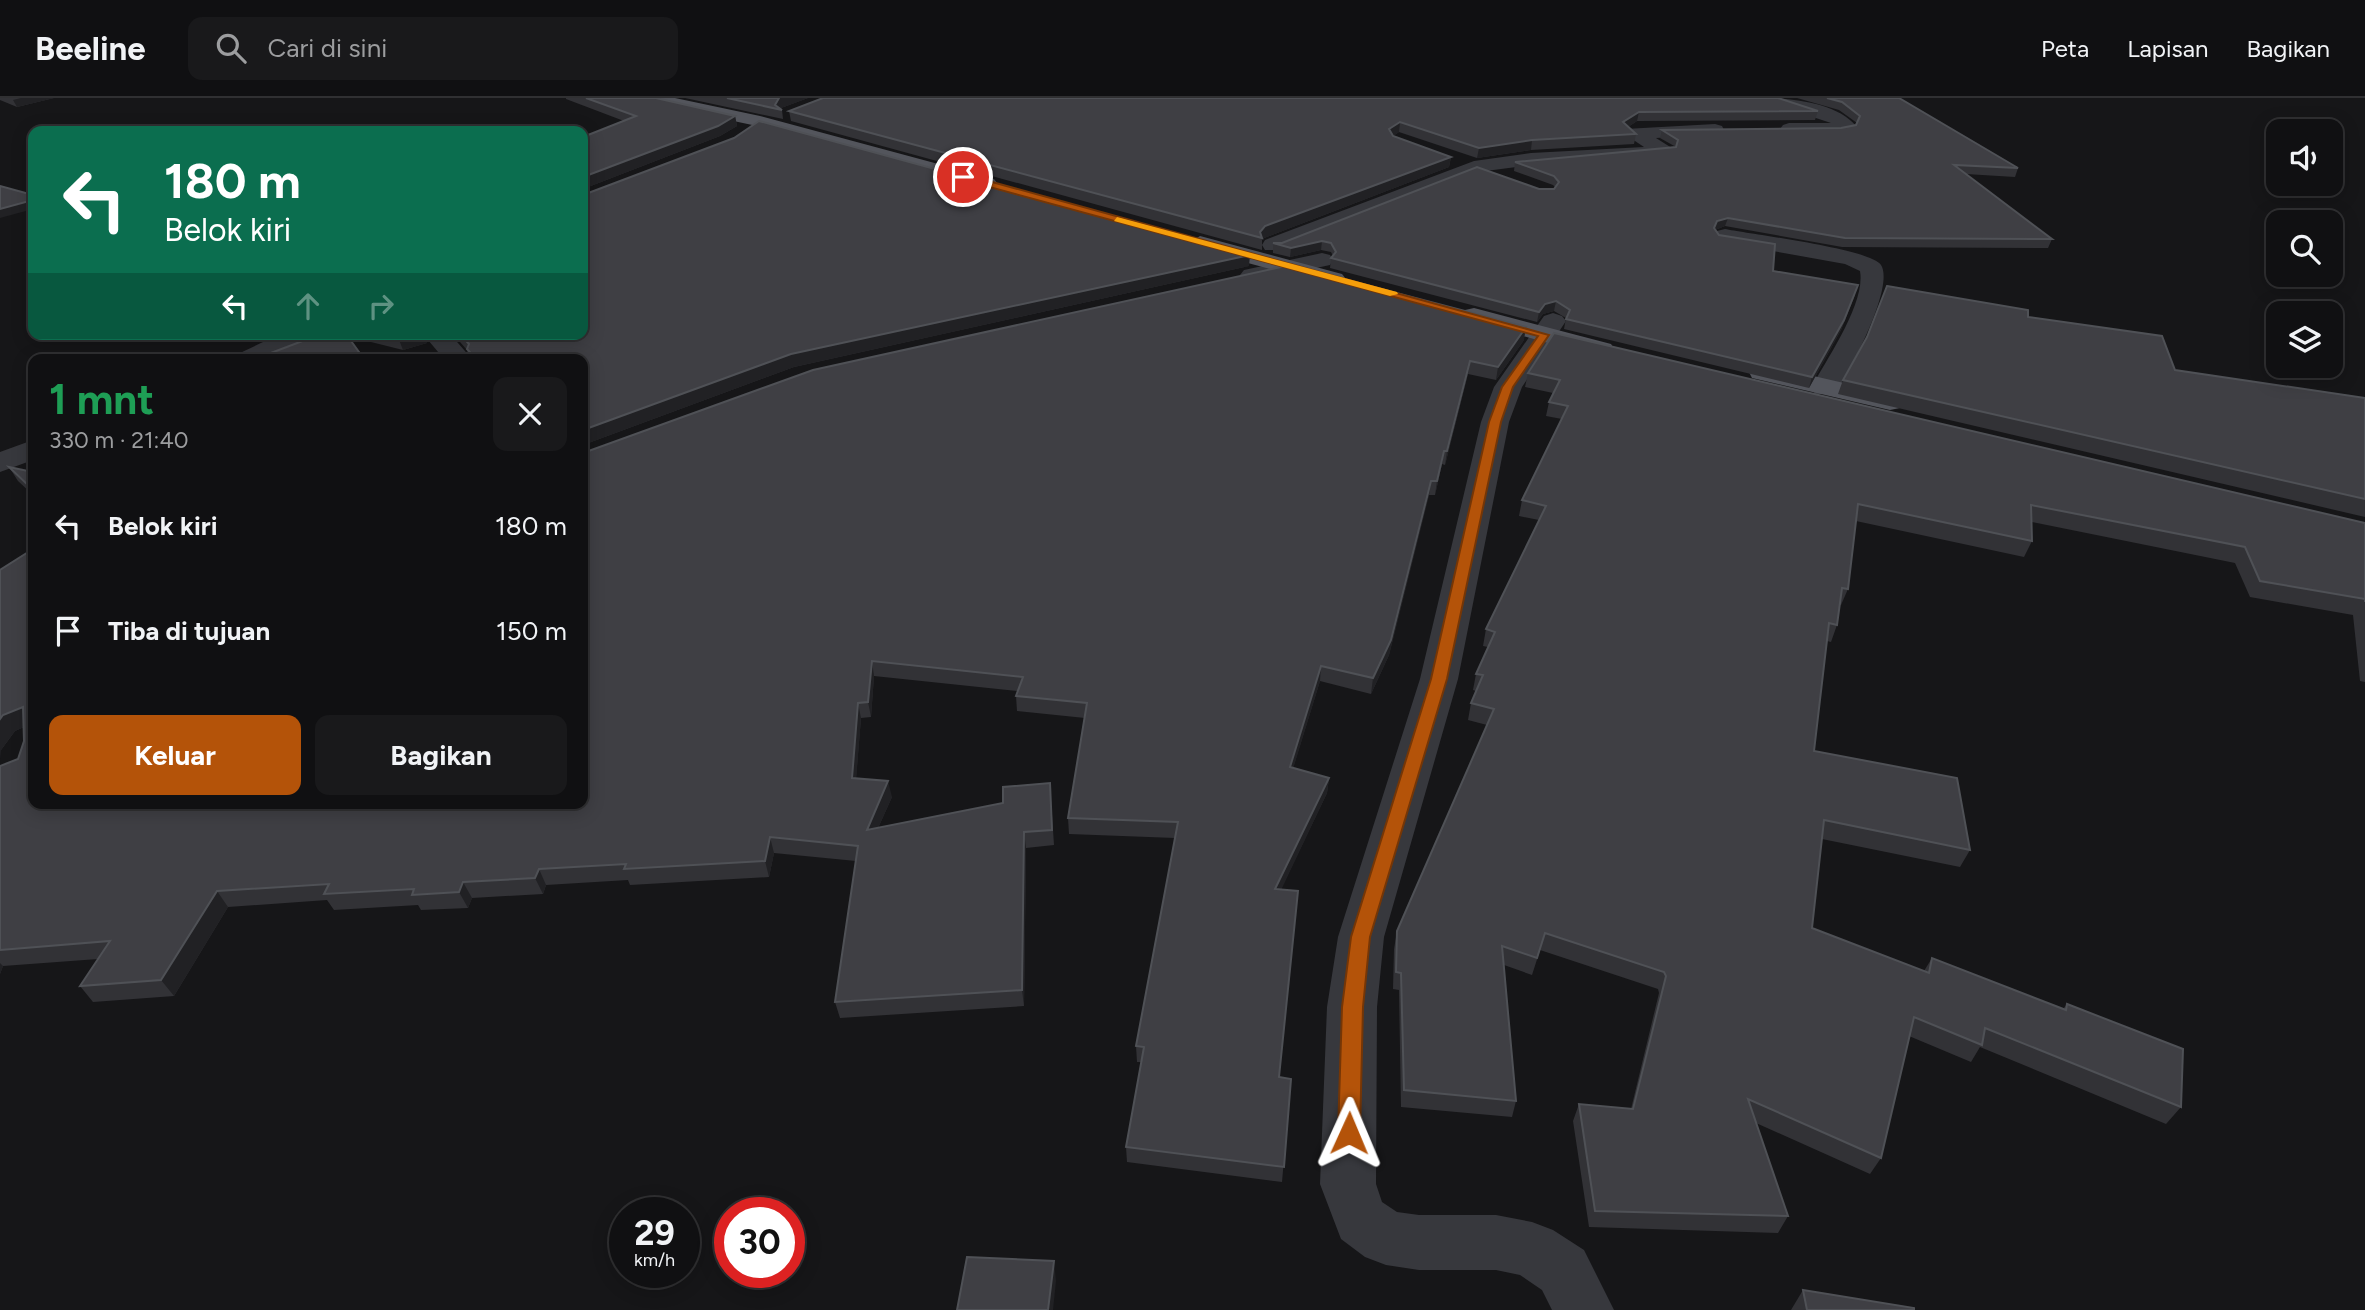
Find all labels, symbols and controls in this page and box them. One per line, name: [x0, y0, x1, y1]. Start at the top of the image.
search box: [188, 17, 678, 80]
text: Beeline: [35, 29, 146, 68]
icon: search: [212, 29, 250, 67]
text: Cari di sini: [268, 32, 387, 64]
text: Peta: [2041, 34, 2089, 63]
text: Lapisan: [2127, 34, 2208, 63]
text: Bagikan: [2246, 34, 2330, 63]
map controls: [2266, 119, 2343, 378]
button: sound: [2266, 119, 2343, 196]
pin: [933, 147, 993, 207]
text: 180 m: [164, 151, 301, 210]
icon: left: [49, 154, 140, 245]
icon: arrive: [944, 158, 982, 196]
button: search: [2266, 210, 2343, 287]
text: Belok kiri: [164, 211, 291, 249]
icon: left: [216, 287, 254, 325]
icon: ahead: [289, 287, 327, 325]
icon: right: [362, 287, 400, 325]
button: layers: [2266, 301, 2343, 378]
text: 1 mnt: [49, 374, 154, 425]
button: close: [493, 377, 567, 451]
text: 330 m · 21:40: [49, 426, 188, 454]
icon: left: [49, 507, 87, 545]
text: Belok kiri: [108, 510, 217, 542]
text: 180 m: [495, 510, 567, 542]
icon: arrive: [49, 612, 87, 650]
text: Tiba di tujuan: [108, 615, 270, 647]
text: 150 m: [496, 615, 567, 647]
button: Keluar: [49, 715, 301, 795]
button: Bagikan: [315, 715, 567, 795]
position arrow: [1312, 1096, 1386, 1170]
speed limit sign: 30: [714, 1197, 805, 1288]
text: 29: [634, 1212, 675, 1254]
text: km/h: [634, 1249, 675, 1271]

